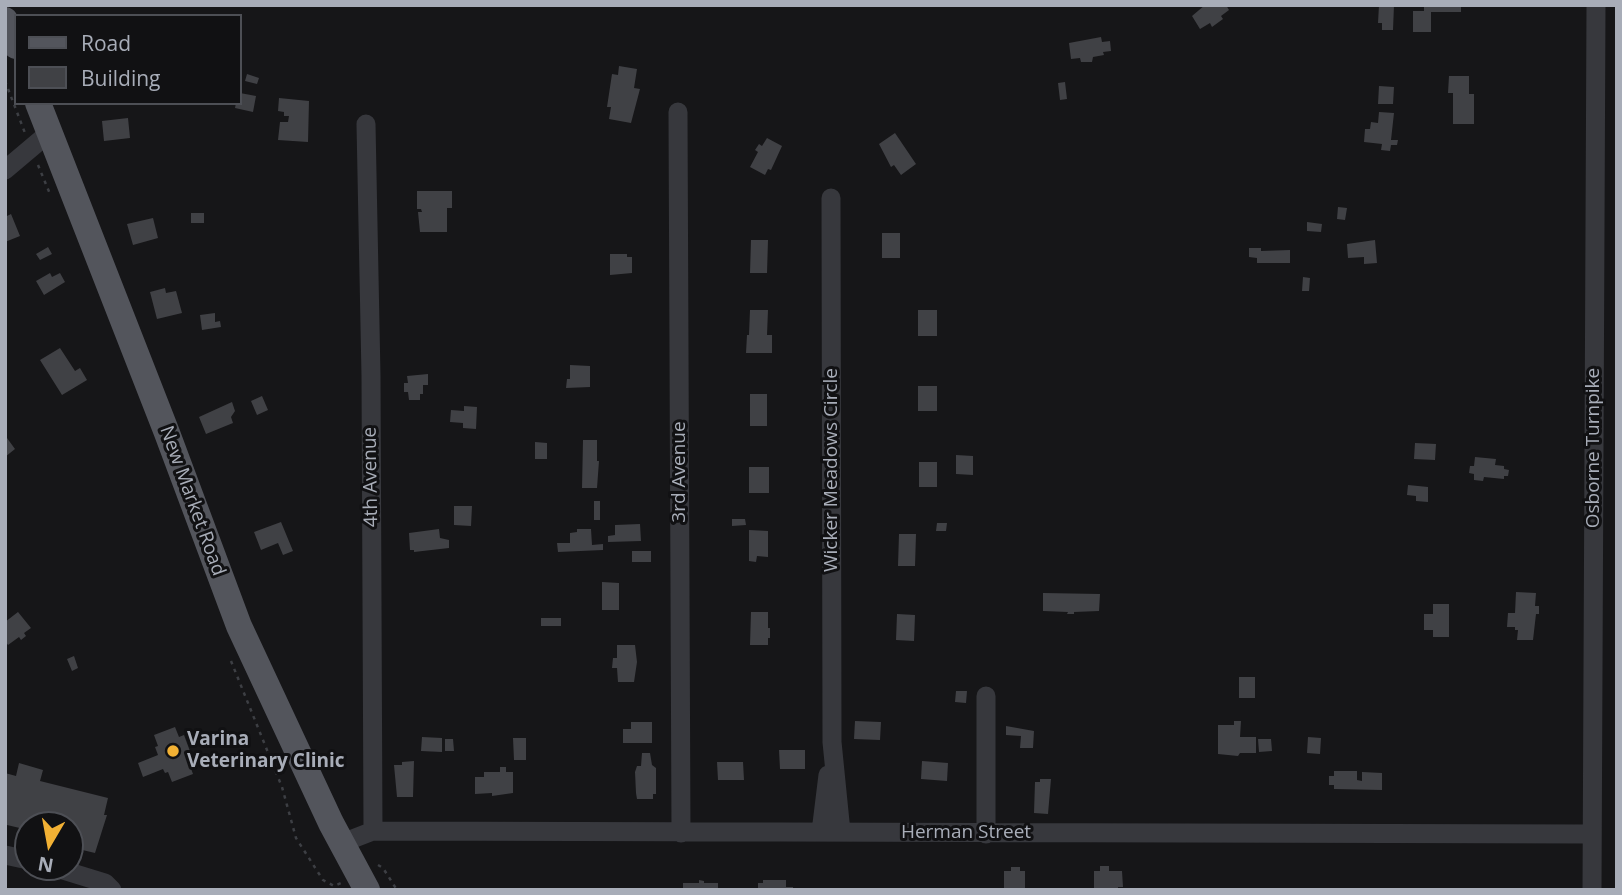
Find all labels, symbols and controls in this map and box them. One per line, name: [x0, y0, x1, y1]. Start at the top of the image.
legend: [14, 14, 242, 105]
text: Road: [81, 29, 131, 57]
text: Building: [81, 64, 160, 92]
street label: Wicker Meadows Circle: [821, 368, 843, 572]
street label: Osborne Turnpike: [1583, 368, 1605, 528]
street label: 3rd Avenue: [669, 421, 691, 523]
street label: New Market Road: [154, 423, 230, 579]
street label: 4th Avenue: [359, 427, 383, 527]
place label: Varina Veterinary Clinic: [187, 729, 345, 773]
marker: Varina Veterinary Clinic: [165, 743, 181, 759]
north arrow: [14, 811, 84, 881]
street label: Herman Street: [901, 822, 1031, 844]
text: N: [36, 851, 56, 879]

